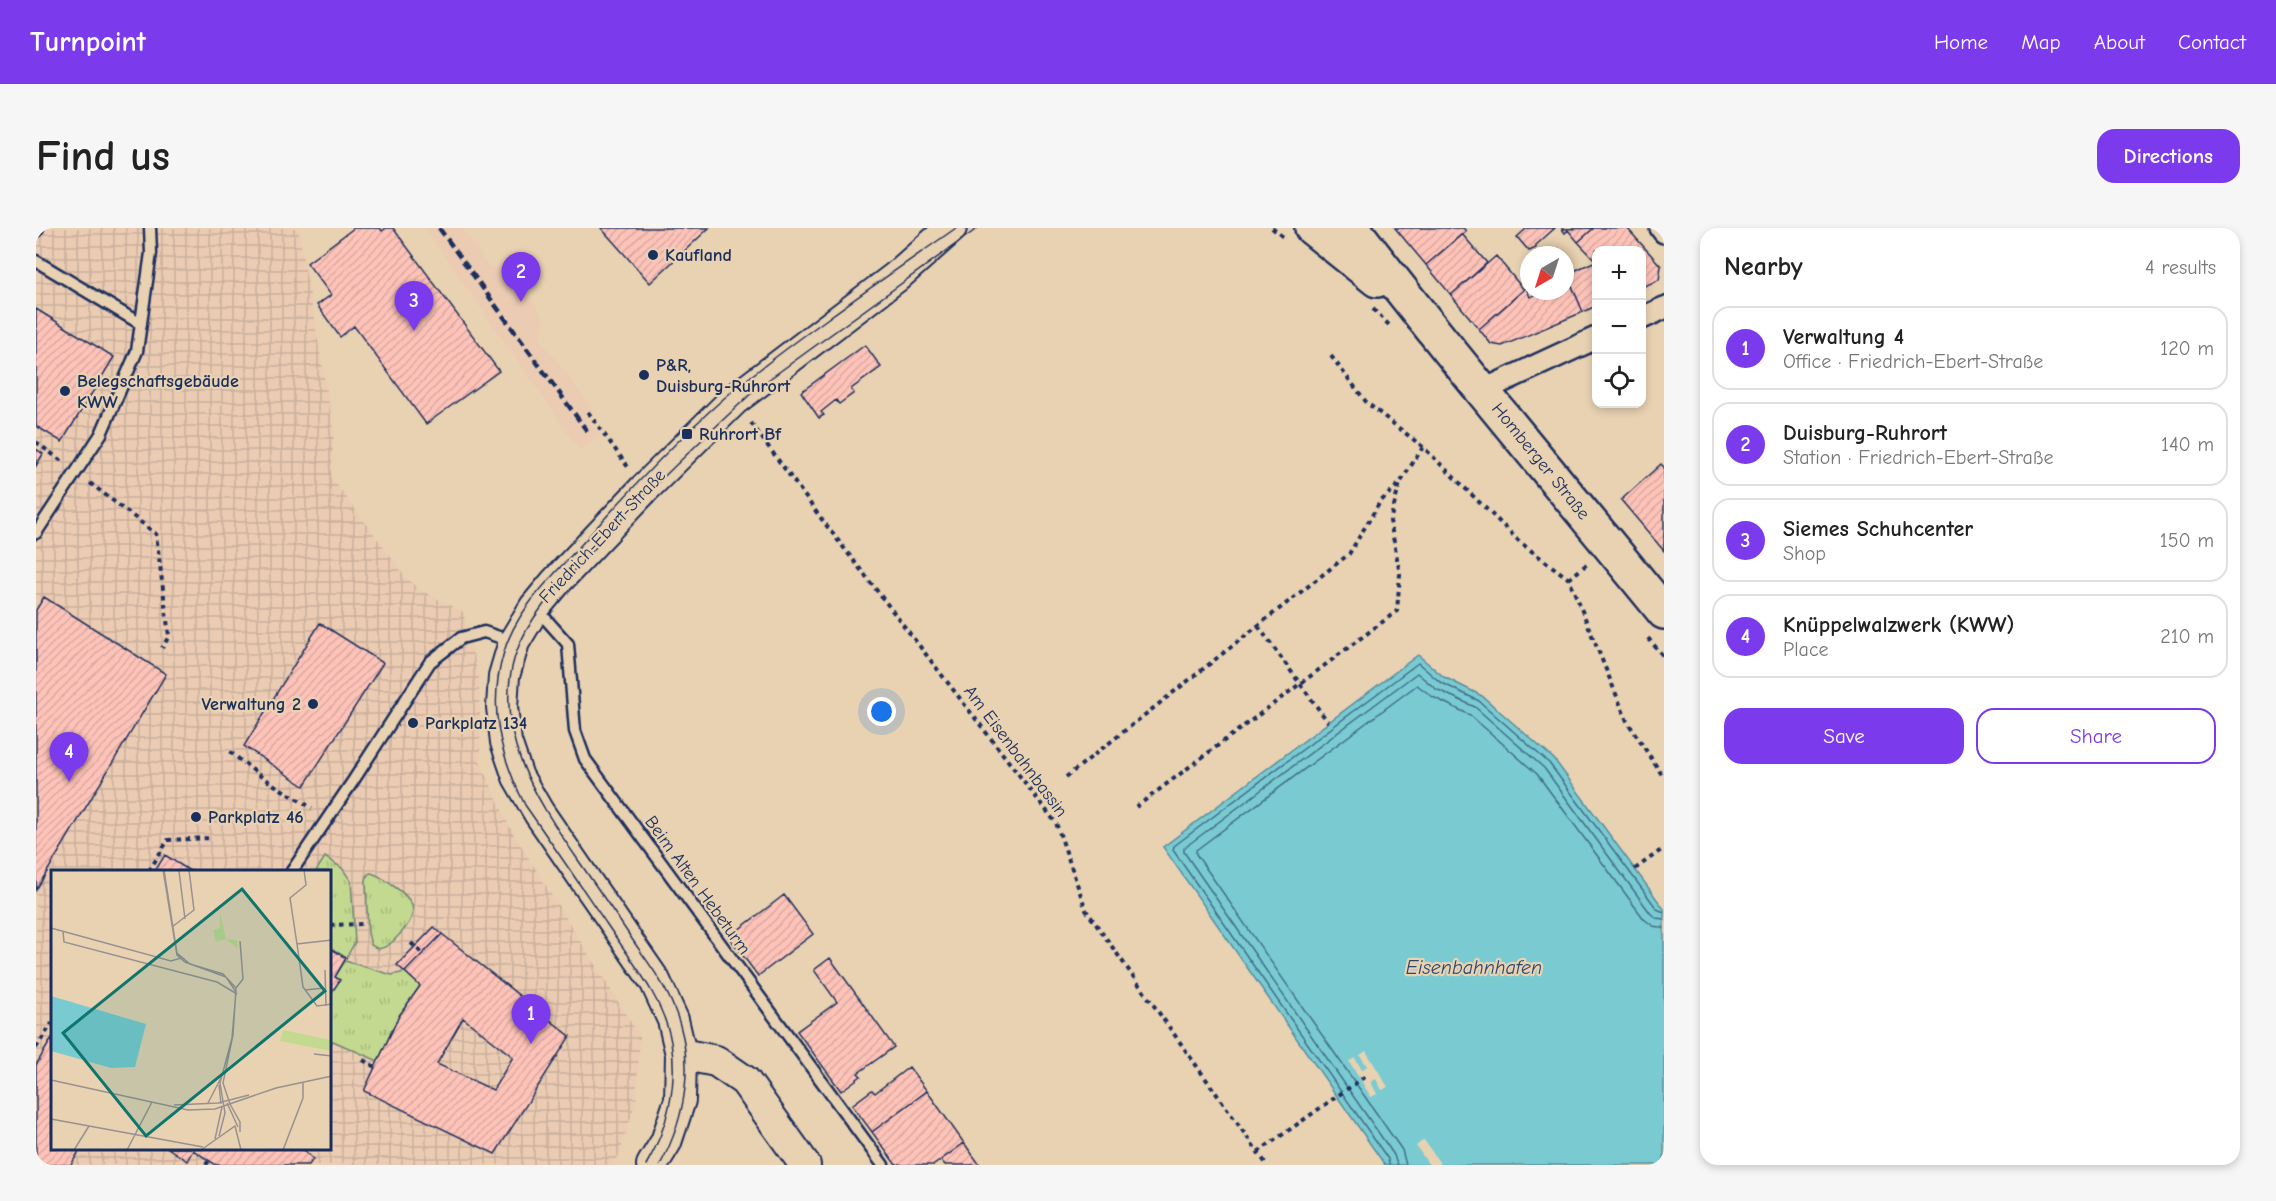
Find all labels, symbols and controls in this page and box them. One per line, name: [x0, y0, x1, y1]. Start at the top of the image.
text: Turnpoint: [30, 26, 146, 58]
text: Home: [1934, 30, 1988, 54]
text: Map: [2021, 30, 2061, 54]
text: About: [2094, 30, 2145, 54]
text: Contact: [2178, 30, 2246, 54]
button: Directions: [2097, 129, 2240, 183]
text: Find us: [36, 132, 170, 181]
place label: Kaufland: [665, 245, 732, 266]
north arrow: [1520, 246, 1574, 300]
map controls: [1592, 246, 1646, 408]
button: +: [1592, 246, 1646, 300]
marker: Kaufland: [646, 248, 660, 262]
text: Nearby: [1724, 252, 1803, 282]
pin: 2: [502, 253, 540, 302]
text: 4 results: [2145, 256, 2216, 279]
pin: 3: [394, 282, 434, 331]
button: −: [1592, 300, 1646, 354]
text: Verwaltung 4: [1783, 324, 1904, 350]
text: 1: [1742, 337, 1749, 360]
text: 120 m: [2160, 337, 2214, 360]
text: Office · Friedrich-Ebert-Straße: [1783, 350, 2043, 373]
button: locate: [1592, 354, 1646, 408]
place label: P&R, Duisburg-Ruhrort: [656, 355, 791, 397]
marker: P&R, Duisburg-Ruhrort: [637, 368, 651, 382]
place label: Belegschaftsgebäude KWW: [77, 371, 239, 413]
marker: Belegschaftsgebäude KWW: [58, 384, 72, 398]
street label: Homberger Straße: [1487, 399, 1594, 524]
text: Duisburg-Ruhrort: [1783, 420, 1947, 446]
place label: Ruhrort Bf: [699, 424, 782, 445]
marker: Ruhrort Bf: [680, 427, 694, 441]
text: 2: [1741, 433, 1750, 456]
text: 140 m: [2161, 433, 2214, 456]
text: Station · Friedrich-Ebert-Straße: [1783, 446, 2053, 469]
street label: Friedrich-Ebert-Straße: [535, 465, 670, 608]
text: Siemes Schuhcenter: [1783, 516, 1973, 542]
text: 3: [1741, 529, 1750, 552]
text: 150 m: [2160, 529, 2214, 552]
text: Shop: [1783, 542, 1826, 565]
text: Knüppelwalzwerk (KWW): [1783, 612, 2014, 638]
text: 4: [1741, 625, 1750, 648]
text: 210 m: [2160, 625, 2214, 648]
text: Place: [1783, 638, 1829, 661]
street label: Am Eisenbahnbassin: [959, 681, 1072, 821]
place label: Verwaltung 2: [202, 694, 301, 715]
marker: Verwaltung 2: [306, 697, 320, 711]
your location: [867, 697, 896, 726]
button: Save: [1724, 708, 1964, 764]
button: Share: [1976, 708, 2216, 764]
place label: Parkplatz 134: [425, 713, 527, 734]
marker: Parkplatz 134: [406, 716, 420, 730]
pin: 4: [50, 732, 88, 782]
place label: Parkplatz 46: [208, 807, 304, 828]
marker: Parkplatz 46: [189, 810, 203, 824]
street label: Beim Alten Hebeturm: [640, 812, 755, 959]
inset map: [51, 870, 332, 1150]
water label: Eisenbahnhafen: [1406, 956, 1542, 979]
pin: 1: [512, 994, 550, 1044]

